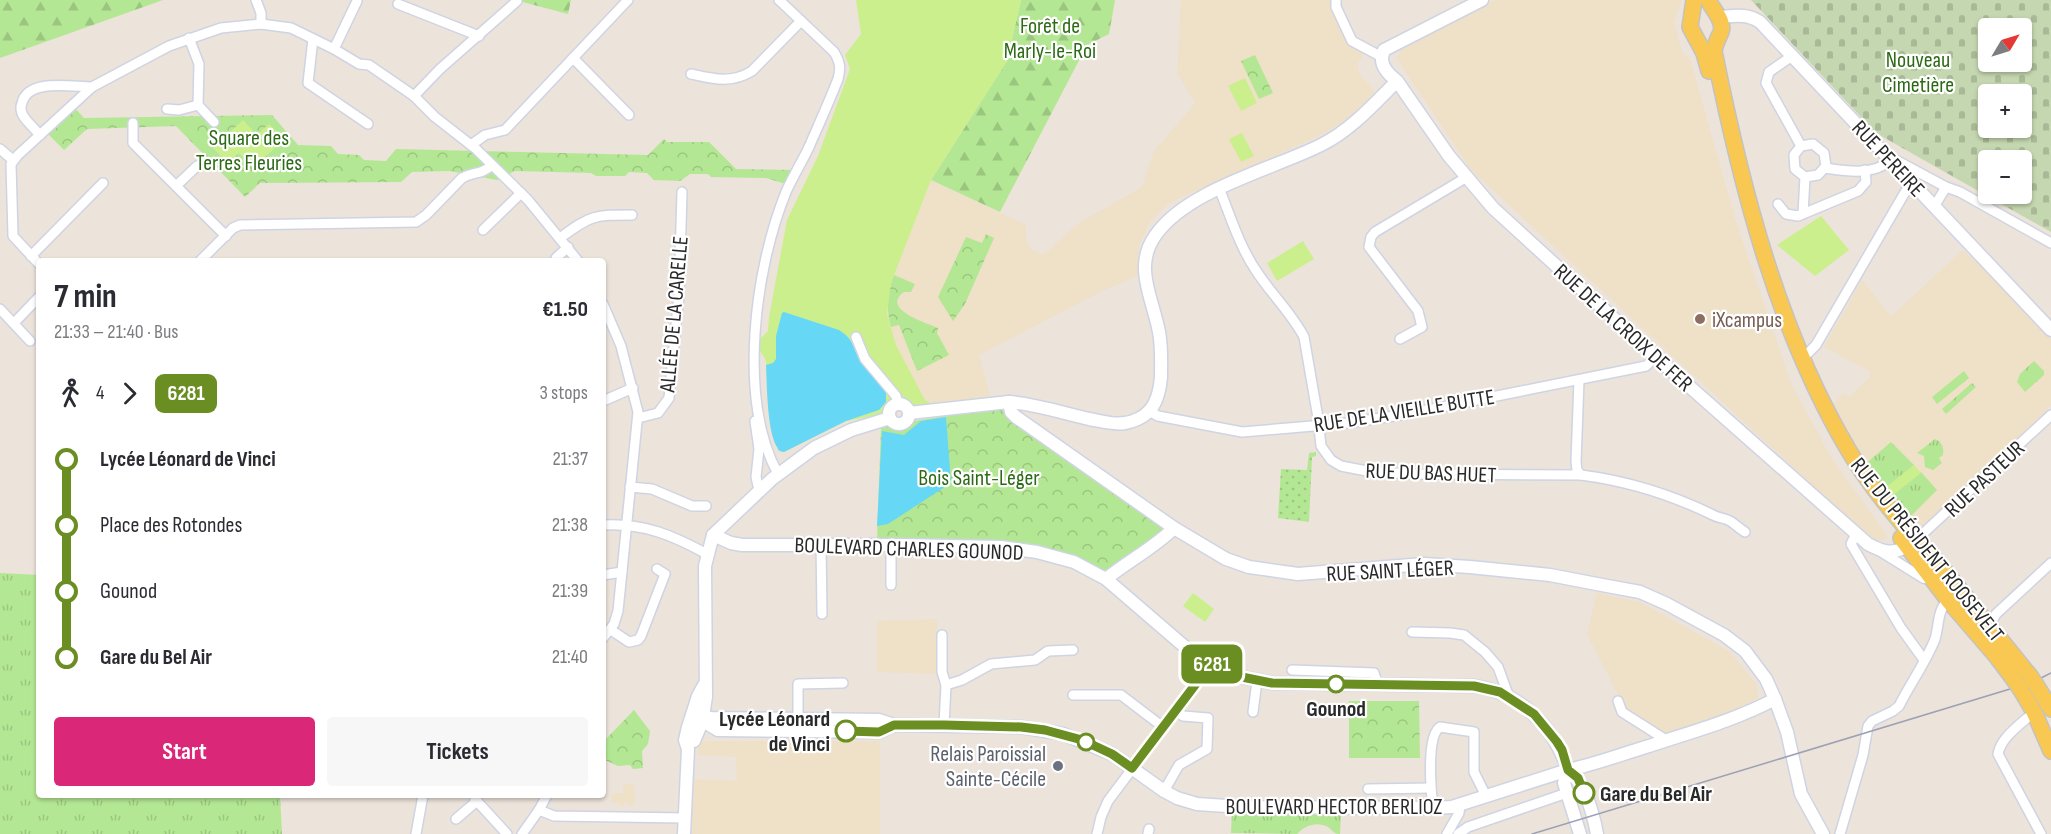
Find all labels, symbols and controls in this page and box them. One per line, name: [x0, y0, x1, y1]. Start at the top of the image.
park label: Forêt de Marly-le-Roi: [1004, 13, 1096, 65]
north arrow: [1978, 18, 2032, 72]
map controls: [1978, 18, 2032, 204]
park label: Nouveau Cimetière: [1882, 47, 1954, 99]
button: +: [1978, 84, 2032, 138]
street label: RUE PEREIRE: [1846, 115, 1930, 203]
park label: Square des Terres Fleuries: [196, 125, 302, 177]
button: −: [1978, 150, 2032, 204]
street label: ALLÉE DE LA CARELLE: [654, 235, 695, 394]
street label: RUE DE LA CROIX DE FER: [1548, 258, 1698, 398]
text: 7 min: [54, 277, 117, 317]
text: €1.50: [542, 296, 588, 323]
place label: iXcampus: [1712, 307, 1782, 334]
marker: iXcampus: [1693, 312, 1707, 326]
text: 21:33 – 21:40 · Bus: [54, 320, 179, 344]
icon: walk: [54, 377, 87, 410]
icon: forward: [113, 377, 146, 410]
text: 4: [96, 381, 104, 405]
text: 6281: [167, 381, 205, 406]
text: 3 stops: [540, 381, 588, 405]
street label: RUE DE LA VIEILLE BUTTE: [1312, 384, 1496, 439]
street label: RUE PASTEUR: [1939, 435, 2031, 523]
text: Lycée Léonard de Vinci: [100, 446, 276, 473]
text: 21:37: [553, 447, 588, 471]
street label: RUE DU PRÉSIDENT ROOSEVELT: [1844, 452, 2010, 648]
street label: RUE DU BAS HUET: [1365, 458, 1497, 489]
park label: Bois Saint-Léger: [918, 465, 1040, 492]
text: Place des Rotondes: [100, 512, 242, 539]
text: 21:38: [552, 513, 588, 537]
street label: BOULEVARD CHARLES GOUNOD: [794, 532, 1024, 567]
street label: RUE SAINT LÉGER: [1326, 555, 1454, 588]
text: Gounod: [100, 578, 157, 605]
text: 21:39: [552, 579, 588, 603]
text: Gare du Bel Air: [100, 644, 212, 671]
line badge: 6281: [1170, 644, 1254, 684]
text: 21:40: [552, 645, 588, 669]
text: 6281: [1193, 652, 1231, 677]
marker: Gounod: [1327, 675, 1345, 693]
place label: Gounod: [1306, 696, 1366, 723]
place label: Lycée Léonard de Vinci: [719, 706, 830, 758]
button: Start: [54, 717, 315, 786]
button: Tickets: [327, 717, 588, 786]
marker: Lycée Léonard de Vinci: [835, 720, 857, 742]
unlabelled marker: [1077, 733, 1095, 751]
place label: Relais Paroissial Sainte-Cécile: [930, 741, 1046, 793]
marker: Relais Paroissial Sainte-Cécile: [1051, 759, 1065, 773]
place label: Gare du Bel Air: [1600, 781, 1712, 808]
marker: Gare du Bel Air: [1573, 782, 1595, 804]
street label: BOULEVARD HECTOR BERLIOZ: [1226, 794, 1442, 821]

